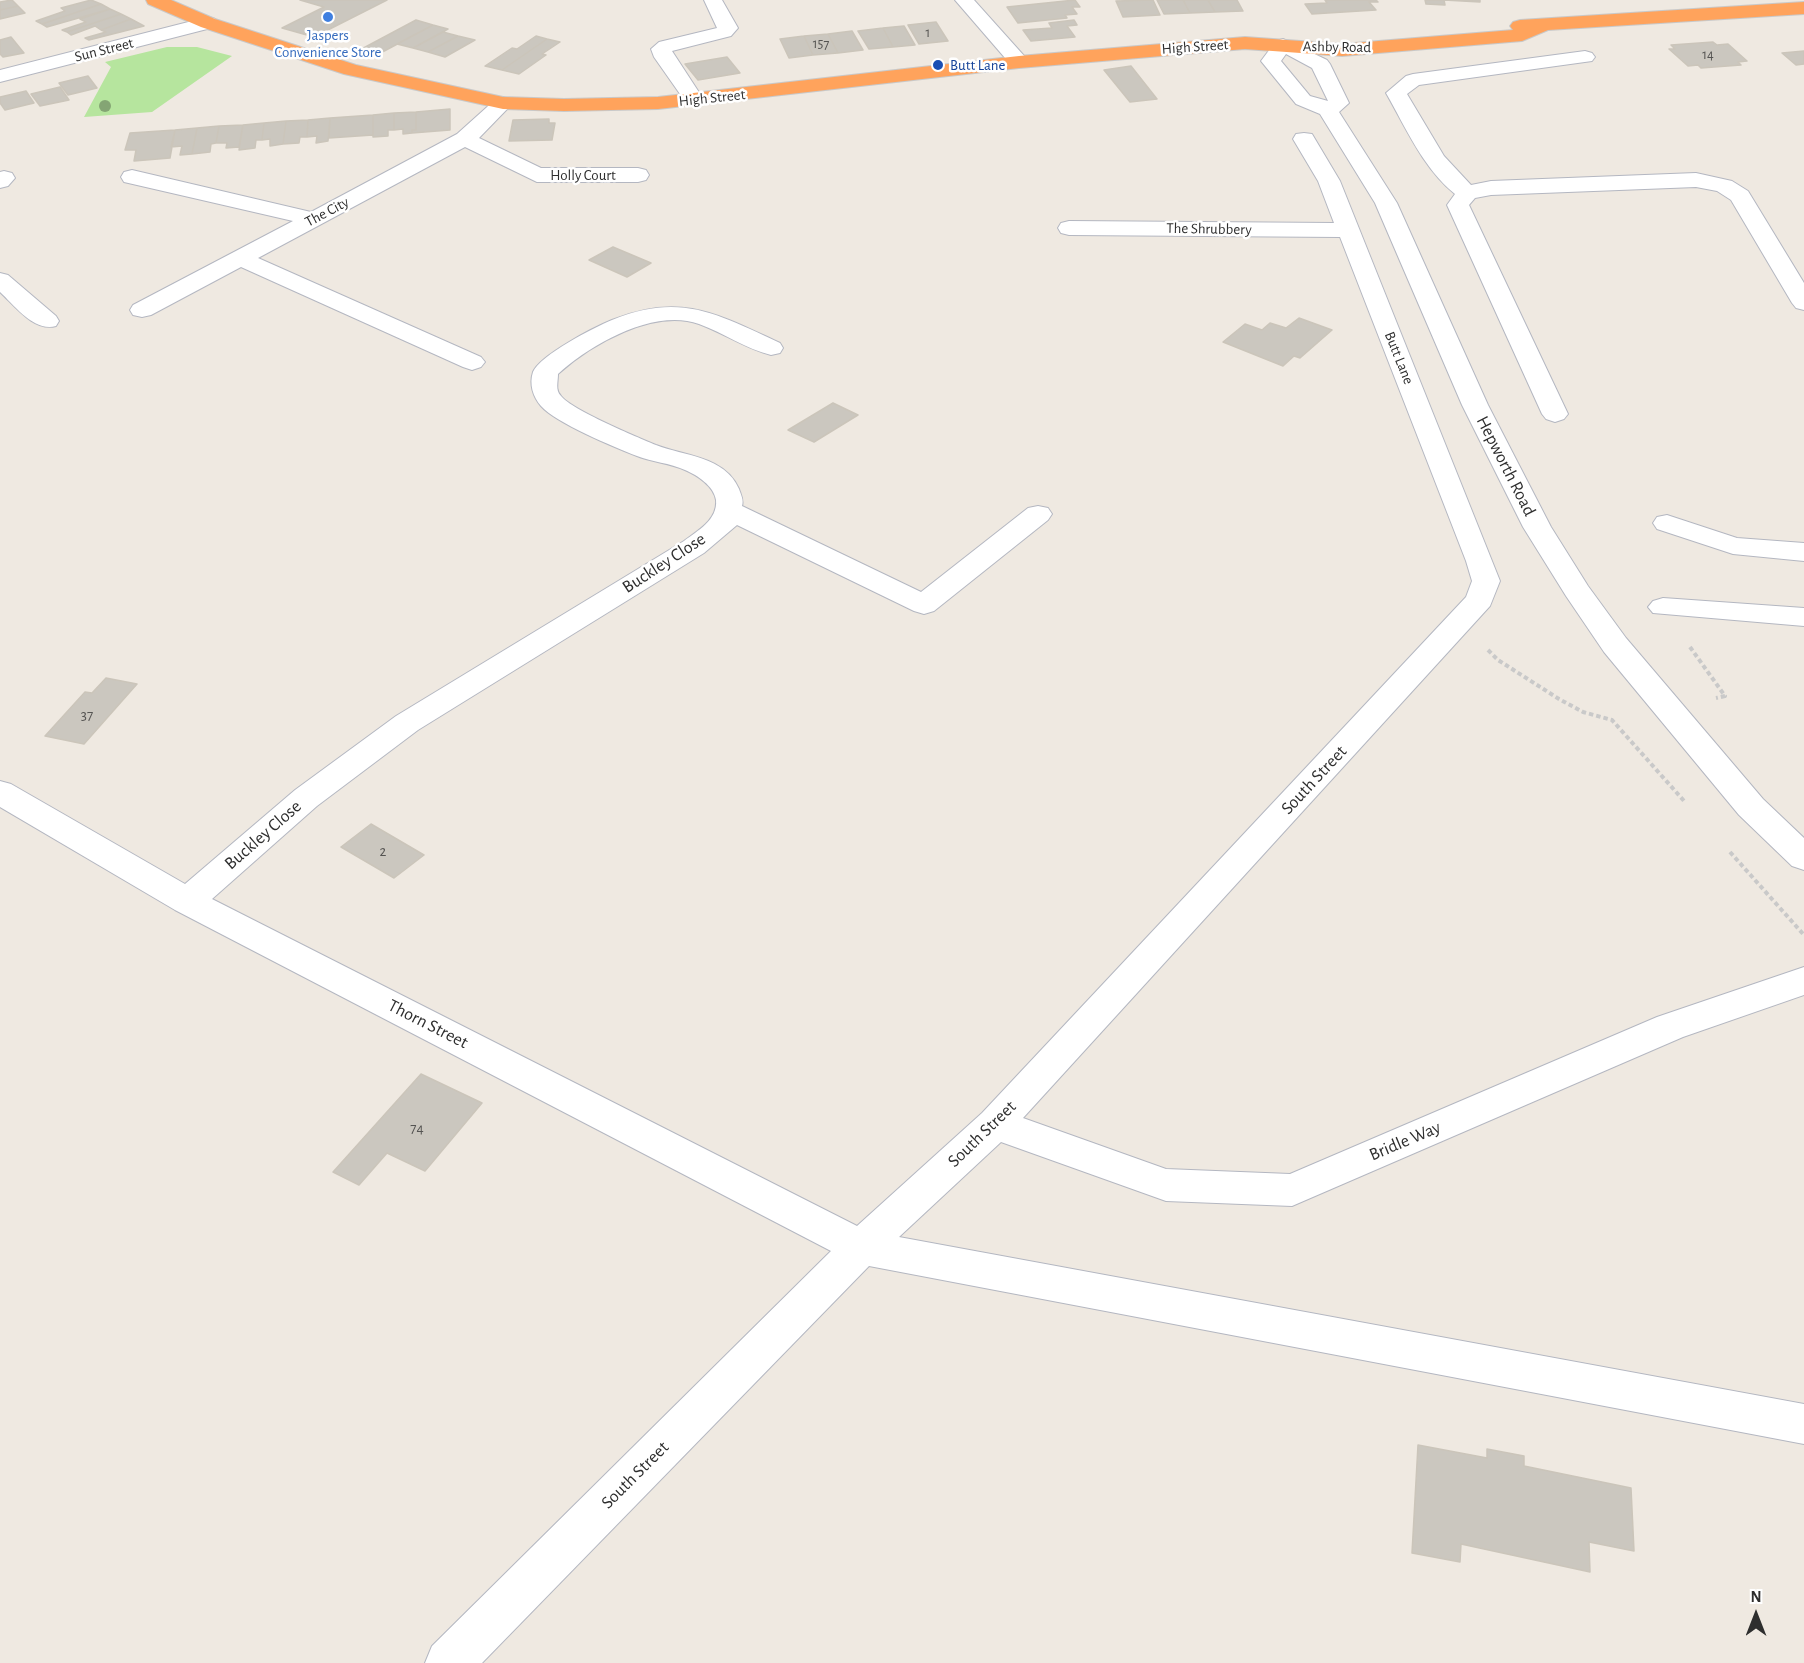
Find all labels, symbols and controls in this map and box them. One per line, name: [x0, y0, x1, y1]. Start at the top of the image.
marker: Jaspers Convenience Store: [321, 10, 335, 24]
house number: 1: [926, 25, 930, 41]
place label: Jaspers Convenience Store: [274, 26, 382, 61]
street label: Sun Street: [73, 34, 135, 66]
house number: 157: [813, 36, 829, 52]
street label: High Street: [1161, 36, 1229, 58]
street label: Ashby Road: [1303, 37, 1371, 57]
house number: 14: [1702, 47, 1714, 63]
place label: Butt Lane: [950, 56, 1005, 74]
marker: Butt Lane: [931, 58, 945, 72]
street label: High Street: [678, 86, 746, 110]
street label: Holly Court: [550, 166, 616, 184]
street label: The City: [302, 193, 352, 231]
street label: The Shrubbery: [1166, 219, 1252, 239]
street label: Butt Lane: [1380, 329, 1418, 387]
street label: Hepworth Road: [1472, 412, 1540, 520]
street label: Buckley Close: [618, 528, 710, 598]
house number: 37: [81, 706, 93, 724]
street label: South Street: [1277, 741, 1351, 819]
street label: Buckley Close: [220, 796, 306, 874]
house number: 2: [380, 842, 386, 860]
street label: Thorn Street: [384, 995, 472, 1053]
street label: South Street: [943, 1096, 1021, 1172]
street label: Bridle Way: [1366, 1116, 1444, 1166]
house number: 74: [410, 1119, 424, 1137]
street label: South Street: [597, 1437, 673, 1513]
north arrow: [1726, 1585, 1786, 1645]
text: N: [1750, 1589, 1762, 1605]

